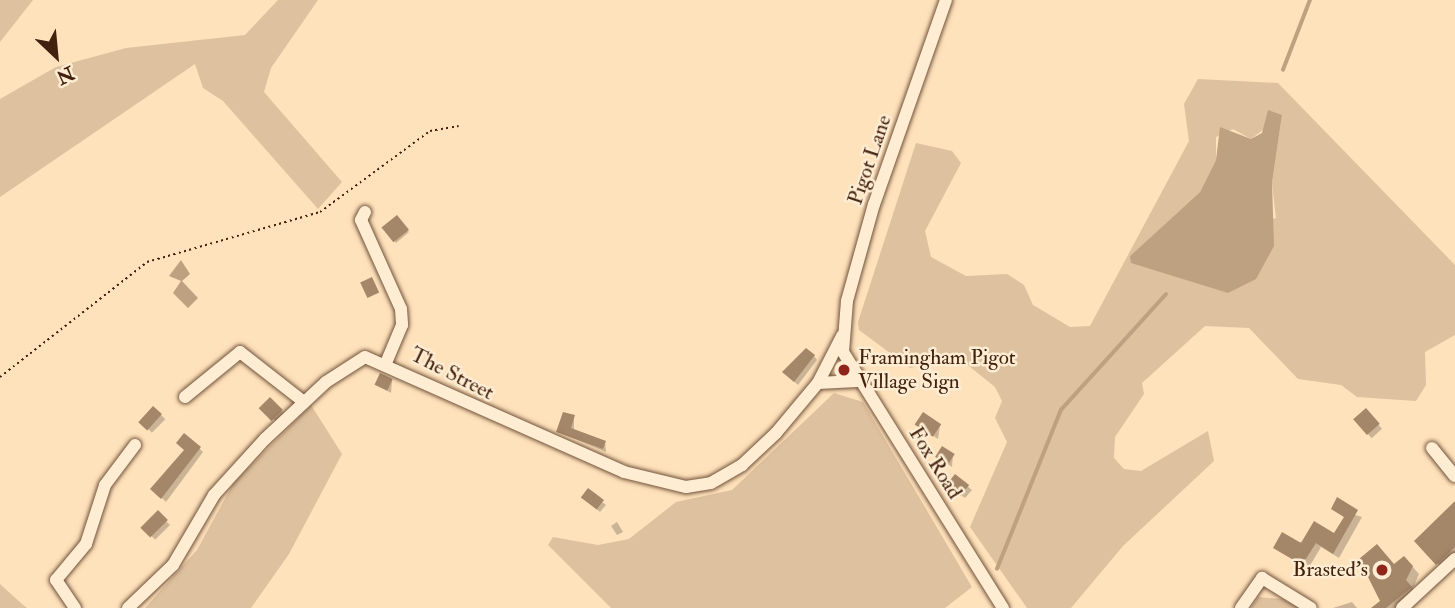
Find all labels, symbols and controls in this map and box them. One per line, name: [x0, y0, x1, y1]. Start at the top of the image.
north arrow: [21, 21, 91, 91]
text: N: [52, 60, 78, 89]
street label: Pigot Lane: [843, 112, 897, 208]
street label: The Street: [406, 342, 498, 406]
place label: Framingham Pigot Village Sign: [858, 345, 1016, 395]
marker: Framingham Pigot Village Sign: [836, 362, 852, 378]
street label: Fox Road: [903, 422, 967, 504]
place label: Brasted's: [1293, 557, 1368, 583]
marker: Brasted's: [1374, 562, 1390, 578]

